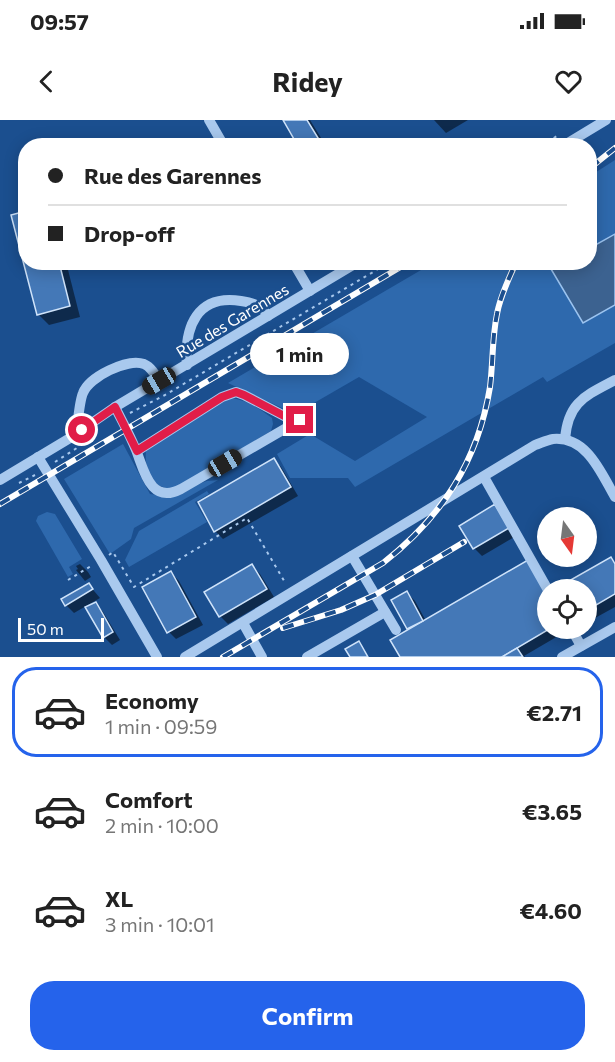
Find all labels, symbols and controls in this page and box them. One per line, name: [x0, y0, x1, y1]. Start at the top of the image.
text: 09:57: [30, 8, 89, 35]
icon: back: [30, 65, 63, 98]
text: Ridey: [272, 65, 343, 98]
icon: heart: [552, 65, 585, 98]
text: Rue des Garennes: [84, 162, 261, 189]
text: Drop-off: [84, 220, 175, 247]
street label: Rue des Garennes: [172, 279, 292, 361]
callout: 1 min: [250, 333, 350, 375]
text: 1 min: [276, 342, 323, 366]
car: [139, 364, 179, 398]
route end: [286, 406, 313, 433]
route start: [68, 416, 95, 443]
car: [205, 446, 245, 480]
north arrow: [537, 507, 597, 567]
map controls: [537, 507, 597, 639]
button: locate: [537, 579, 597, 639]
scale bar: [18, 615, 104, 642]
text: 50 m: [27, 619, 64, 638]
icon: car: [33, 685, 87, 739]
text: Economy: [105, 687, 199, 714]
text: €2.71: [526, 699, 582, 726]
text: 1 min · 09:59: [105, 714, 217, 738]
icon: car: [33, 784, 87, 838]
text: Comfort: [105, 786, 193, 813]
text: €3.65: [522, 798, 582, 825]
text: 2 min · 10:00: [105, 813, 219, 837]
icon: car: [33, 883, 87, 937]
text: XL: [105, 885, 133, 912]
text: €4.60: [519, 897, 582, 924]
text: 3 min · 10:01: [105, 912, 215, 936]
button: Confirm: [30, 981, 585, 1050]

